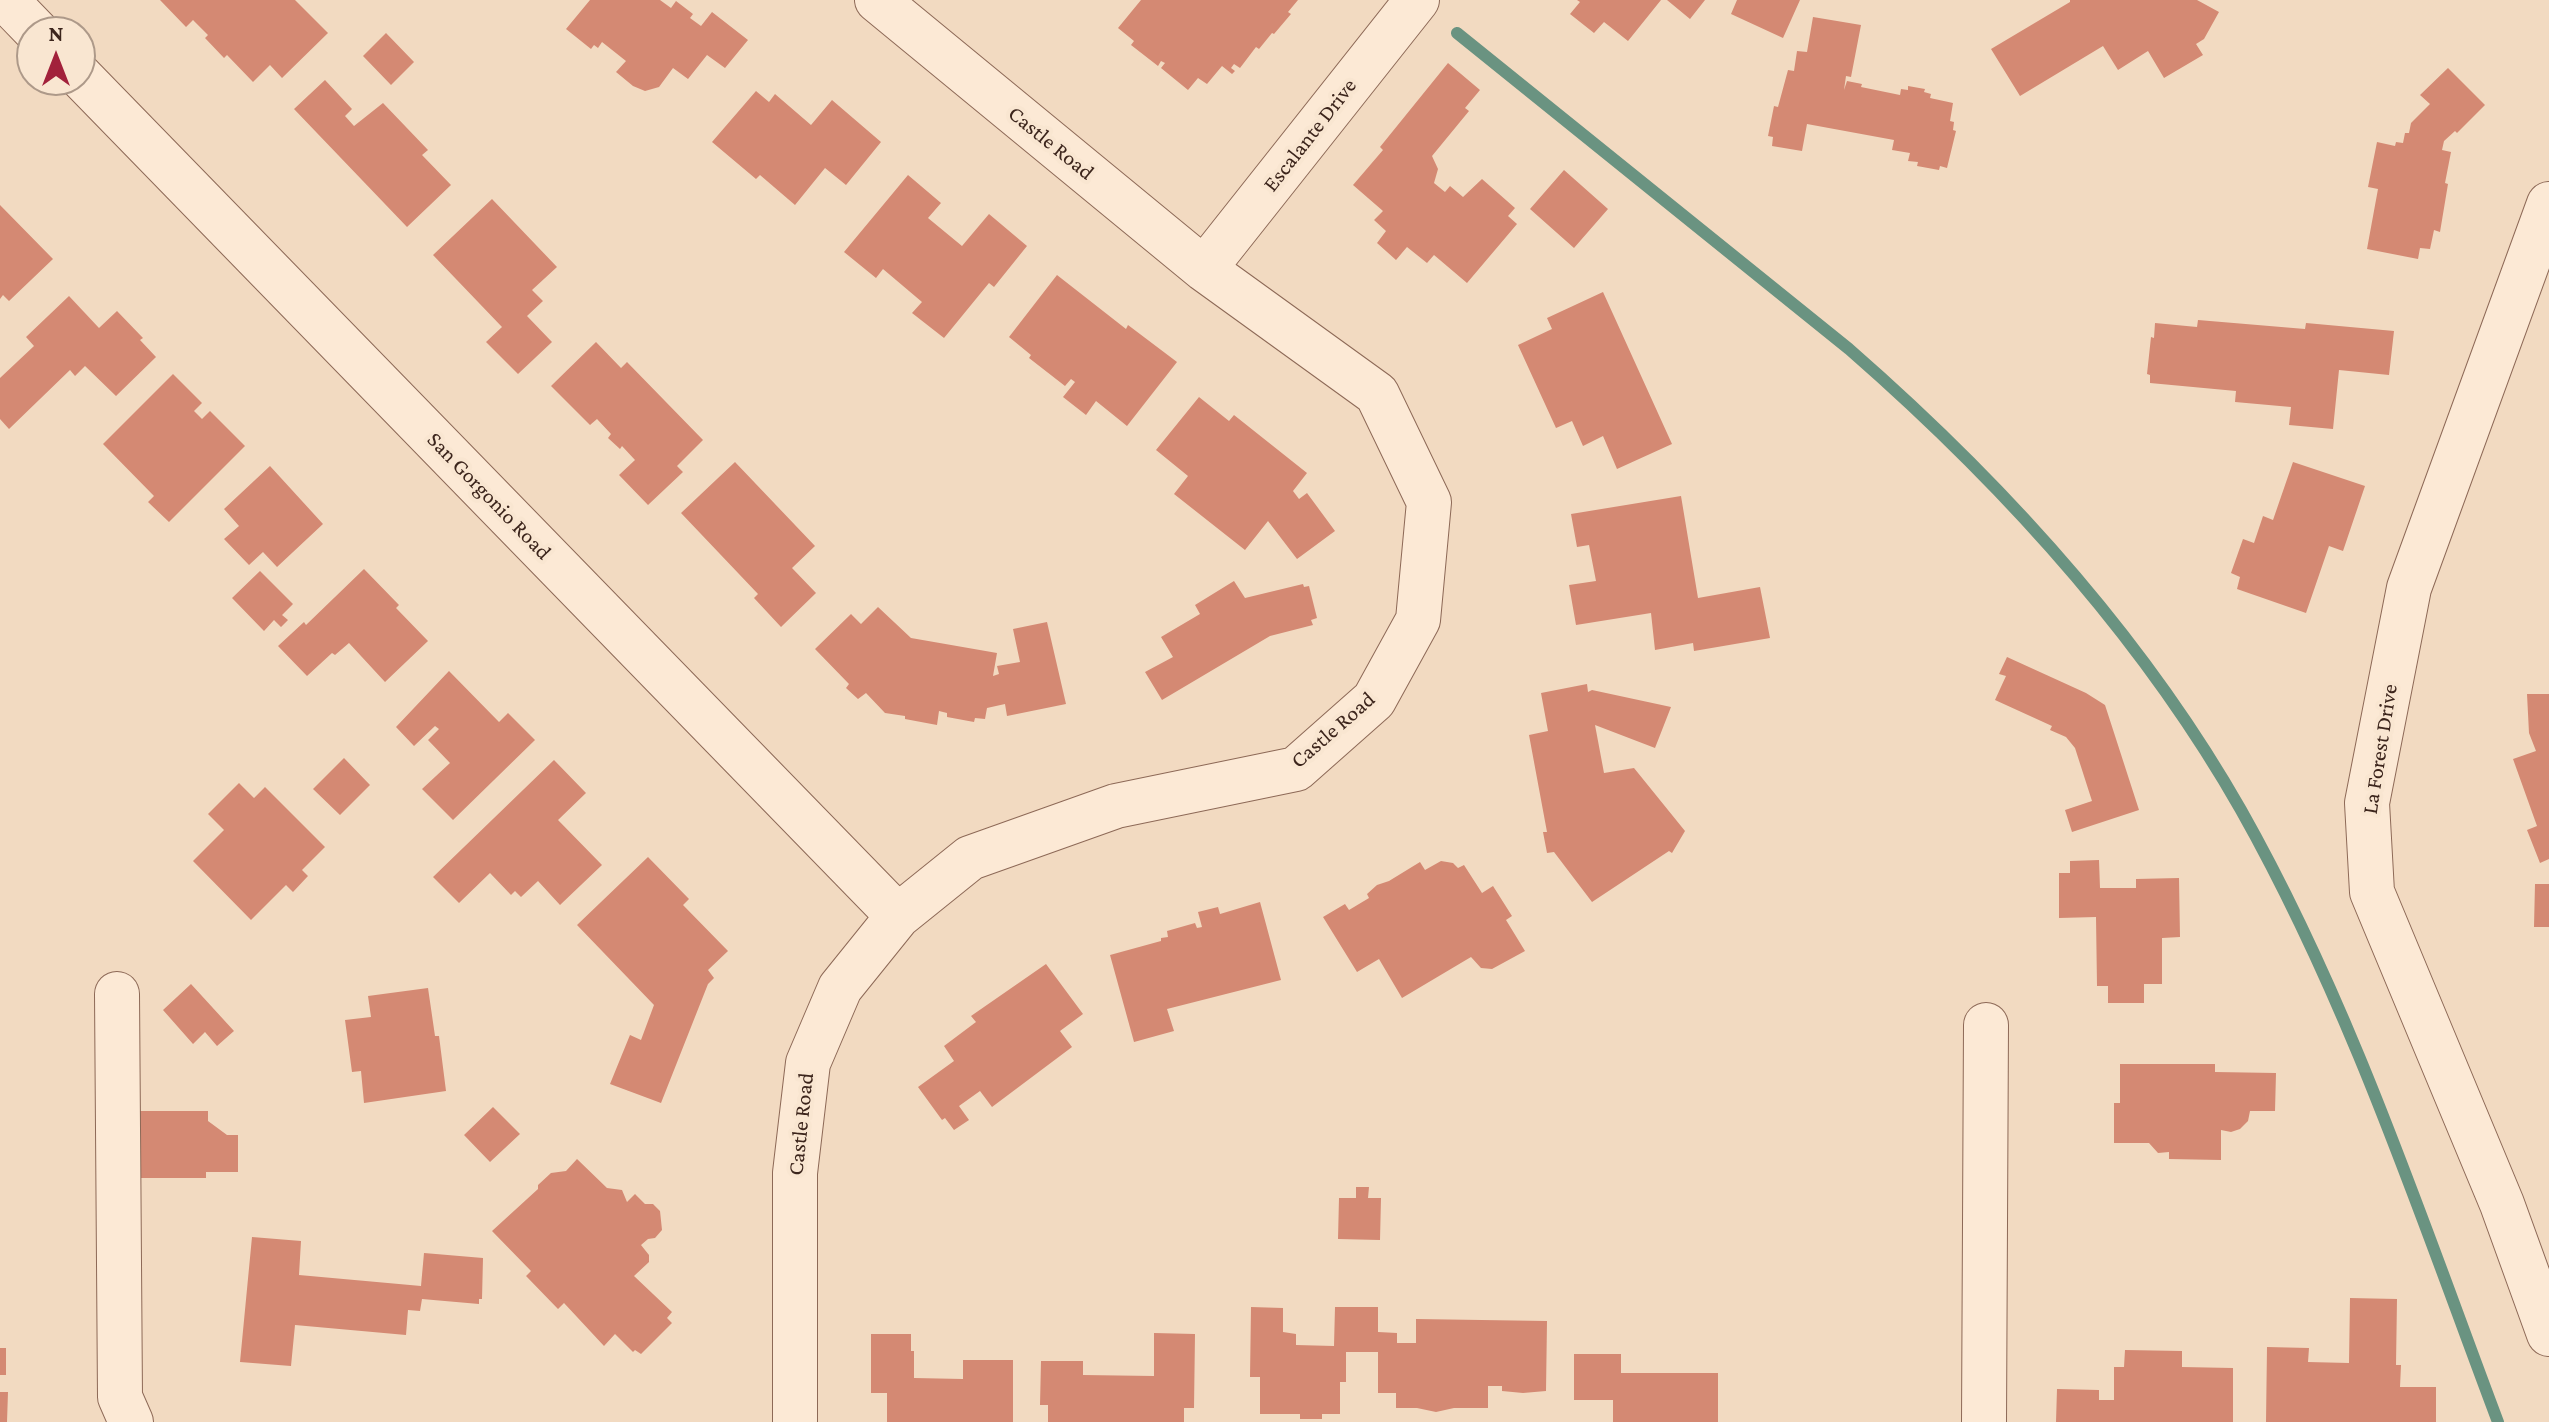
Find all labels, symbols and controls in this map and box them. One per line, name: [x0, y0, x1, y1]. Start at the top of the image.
north arrow: [16, 16, 96, 96]
text: N: [49, 21, 64, 46]
street label: Escalante Drive: [1258, 73, 1362, 197]
street label: Castle Road: [1003, 100, 1099, 186]
street label: San Gorgonio Road: [421, 427, 557, 565]
street label: La Forest Drive: [2357, 682, 2403, 816]
street label: Castle Road: [1285, 686, 1381, 774]
street label: Castle Road: [782, 1071, 820, 1177]

